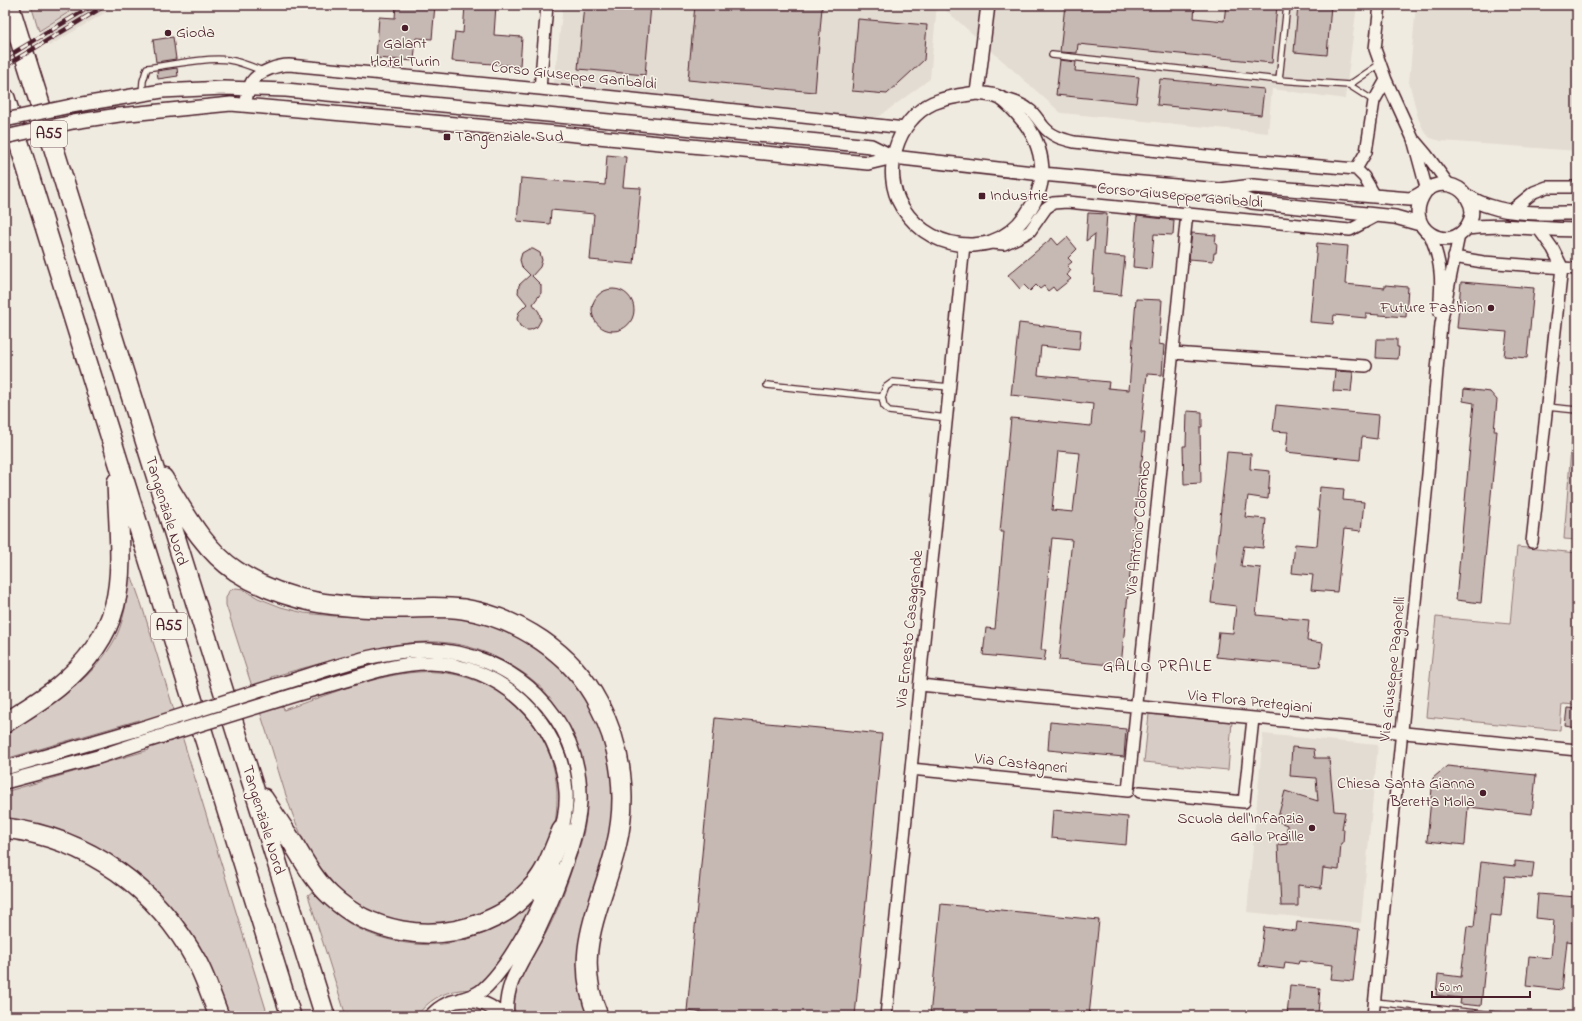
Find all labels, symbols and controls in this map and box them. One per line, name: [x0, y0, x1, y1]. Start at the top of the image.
place label: Gioda: [176, 21, 215, 45]
marker: Galant Hotel Turin: [400, 23, 410, 33]
marker: Gioda: [163, 28, 173, 38]
place label: Galant Hotel Turin: [370, 32, 440, 74]
street label: Corso Giuseppe Garibaldi: [490, 55, 658, 97]
road number: A55: [31, 121, 67, 147]
place label: Tangenziale Sud: [455, 125, 563, 149]
marker: Tangenziale Sud: [442, 132, 452, 142]
street label: Corso Giuseppe Garibaldi: [1096, 177, 1264, 215]
place label: Industrie: [990, 184, 1049, 208]
marker: Industrie: [977, 191, 987, 201]
place label: Future Fashion: [1379, 296, 1483, 320]
marker: Future Fashion: [1486, 303, 1496, 313]
street label: Tangenziale Nord: [138, 453, 194, 569]
street label: Via Antonio Colombo: [1120, 460, 1158, 597]
street label: Via Ernesto Casagrande: [890, 548, 930, 710]
street label: Via Giuseppe Paganelli: [1373, 595, 1413, 744]
road number: A55: [151, 613, 187, 639]
district label: GALLO PRAILE: [1103, 654, 1213, 679]
street label: Via Flora Pretegiani: [1185, 683, 1314, 720]
street label: Via Castagneri: [972, 747, 1069, 781]
street label: Tangenziale Nord: [235, 762, 291, 878]
place label: Chiesa Santa Gianna Beretta Molla: [1337, 772, 1475, 814]
marker: Chiesa Santa Gianna Beretta Molla: [1478, 788, 1488, 798]
place label: Scuola dell'Infanzia Gallo Praille: [1177, 807, 1305, 849]
marker: Scuola dell'Infanzia Gallo Praille: [1307, 823, 1317, 833]
scale bar: [1432, 973, 1530, 999]
text: 50 m: [1438, 979, 1462, 997]

